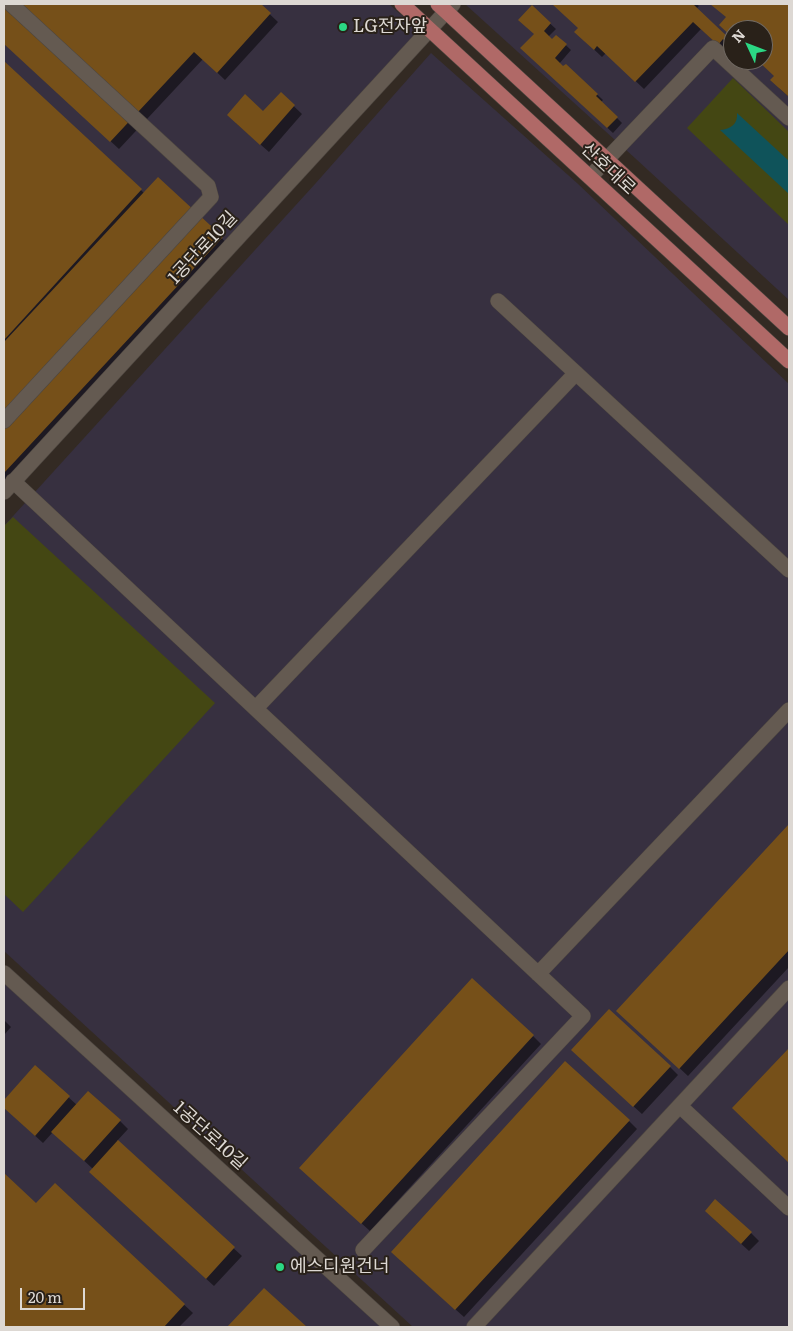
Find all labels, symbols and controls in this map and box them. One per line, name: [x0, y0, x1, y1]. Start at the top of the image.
place label: LG전자앞: [353, 16, 427, 38]
north arrow: [723, 20, 773, 70]
marker: LG전자앞: [337, 21, 349, 33]
text: N: [726, 24, 749, 47]
street label: 산호대로: [576, 139, 640, 199]
street label: 1공단로10길: [164, 207, 242, 289]
street label: 1공단로10길: [169, 1097, 251, 1175]
place label: 에스디원건너: [290, 1256, 389, 1278]
marker: 에스디원건너: [274, 1261, 286, 1273]
scale bar: [22, 1278, 88, 1310]
text: 20 m: [28, 1285, 62, 1308]

